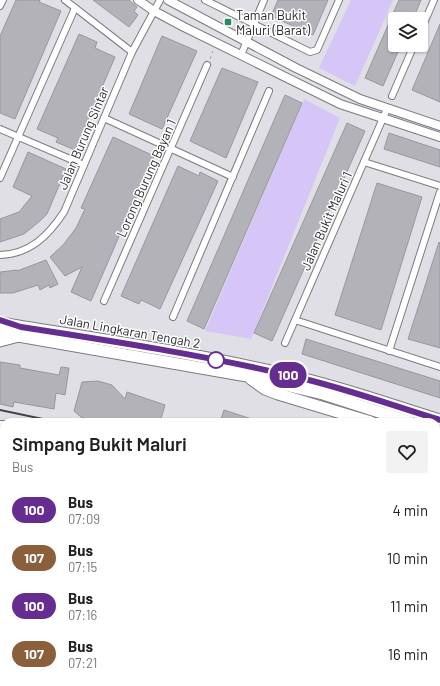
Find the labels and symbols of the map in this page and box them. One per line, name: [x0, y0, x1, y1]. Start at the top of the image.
place label: Taman Bukit Maluri (Barat): [236, 7, 311, 38]
marker: Taman Bukit Maluri (Barat): [223, 17, 233, 27]
street label: Jalan Burung Sintar: [54, 84, 112, 192]
street label: Lorong Burung Bayan 1: [113, 117, 179, 239]
street label: Jalan Bukit Maluri 1: [297, 169, 355, 273]
street label: Jalan Lingkaran Tengah 2: [58, 311, 202, 351]
unlabelled marker: [207, 351, 225, 369]
line badge: 100: [265, 362, 311, 388]

